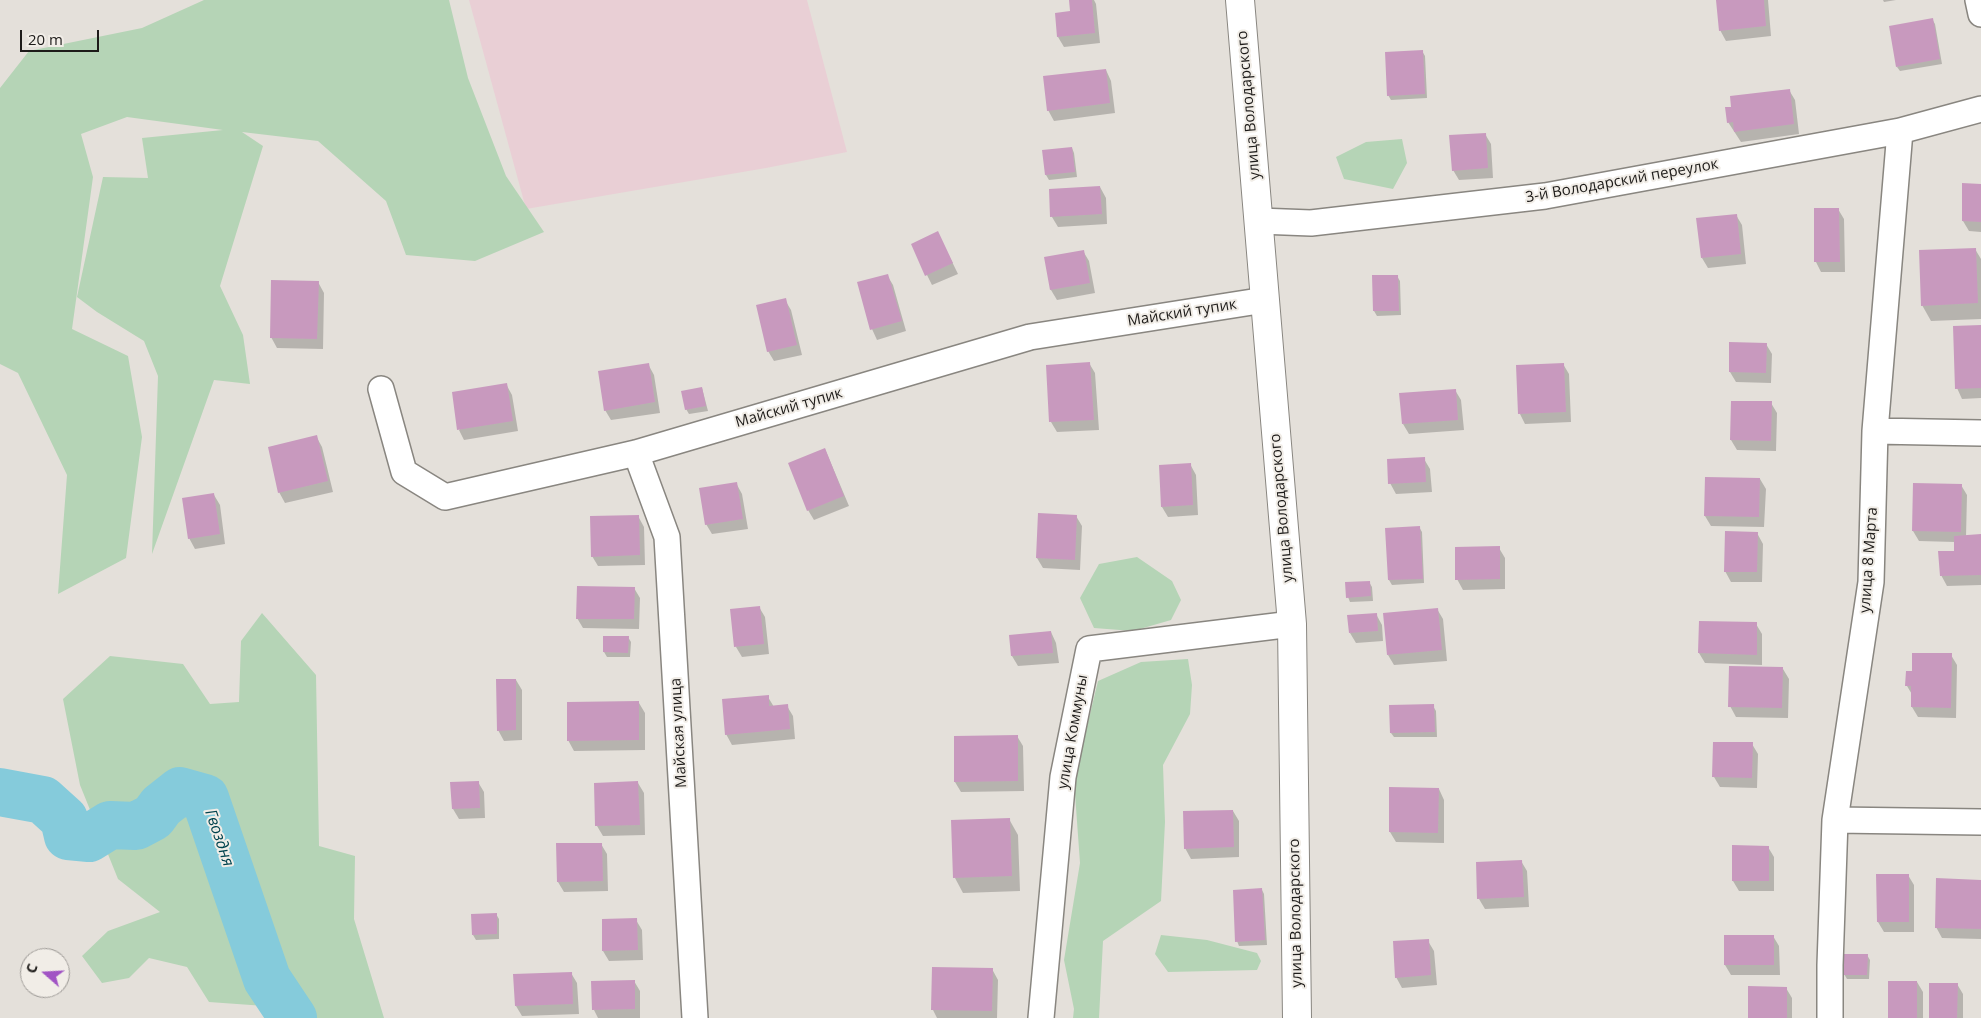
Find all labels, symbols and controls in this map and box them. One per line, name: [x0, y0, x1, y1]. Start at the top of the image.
scale bar: [22, 20, 101, 52]
text: 20 m: [28, 29, 63, 49]
street label: улица Володарского: [1234, 30, 1264, 180]
street label: 3-й Володарский переулок: [1524, 155, 1720, 207]
street label: Майский тупик: [1126, 295, 1238, 331]
street label: Майский тупик: [733, 384, 845, 432]
street label: улица Володарского: [1267, 433, 1297, 583]
street label: улица 8 Марта: [1856, 506, 1882, 614]
street label: улица Коммуны: [1054, 673, 1092, 791]
street label: Майская улица: [667, 678, 691, 788]
water label: Гвоздня: [200, 807, 238, 869]
street label: улица Володарского: [1286, 838, 1306, 988]
north arrow: [20, 948, 70, 998]
text: С: [21, 961, 42, 976]

